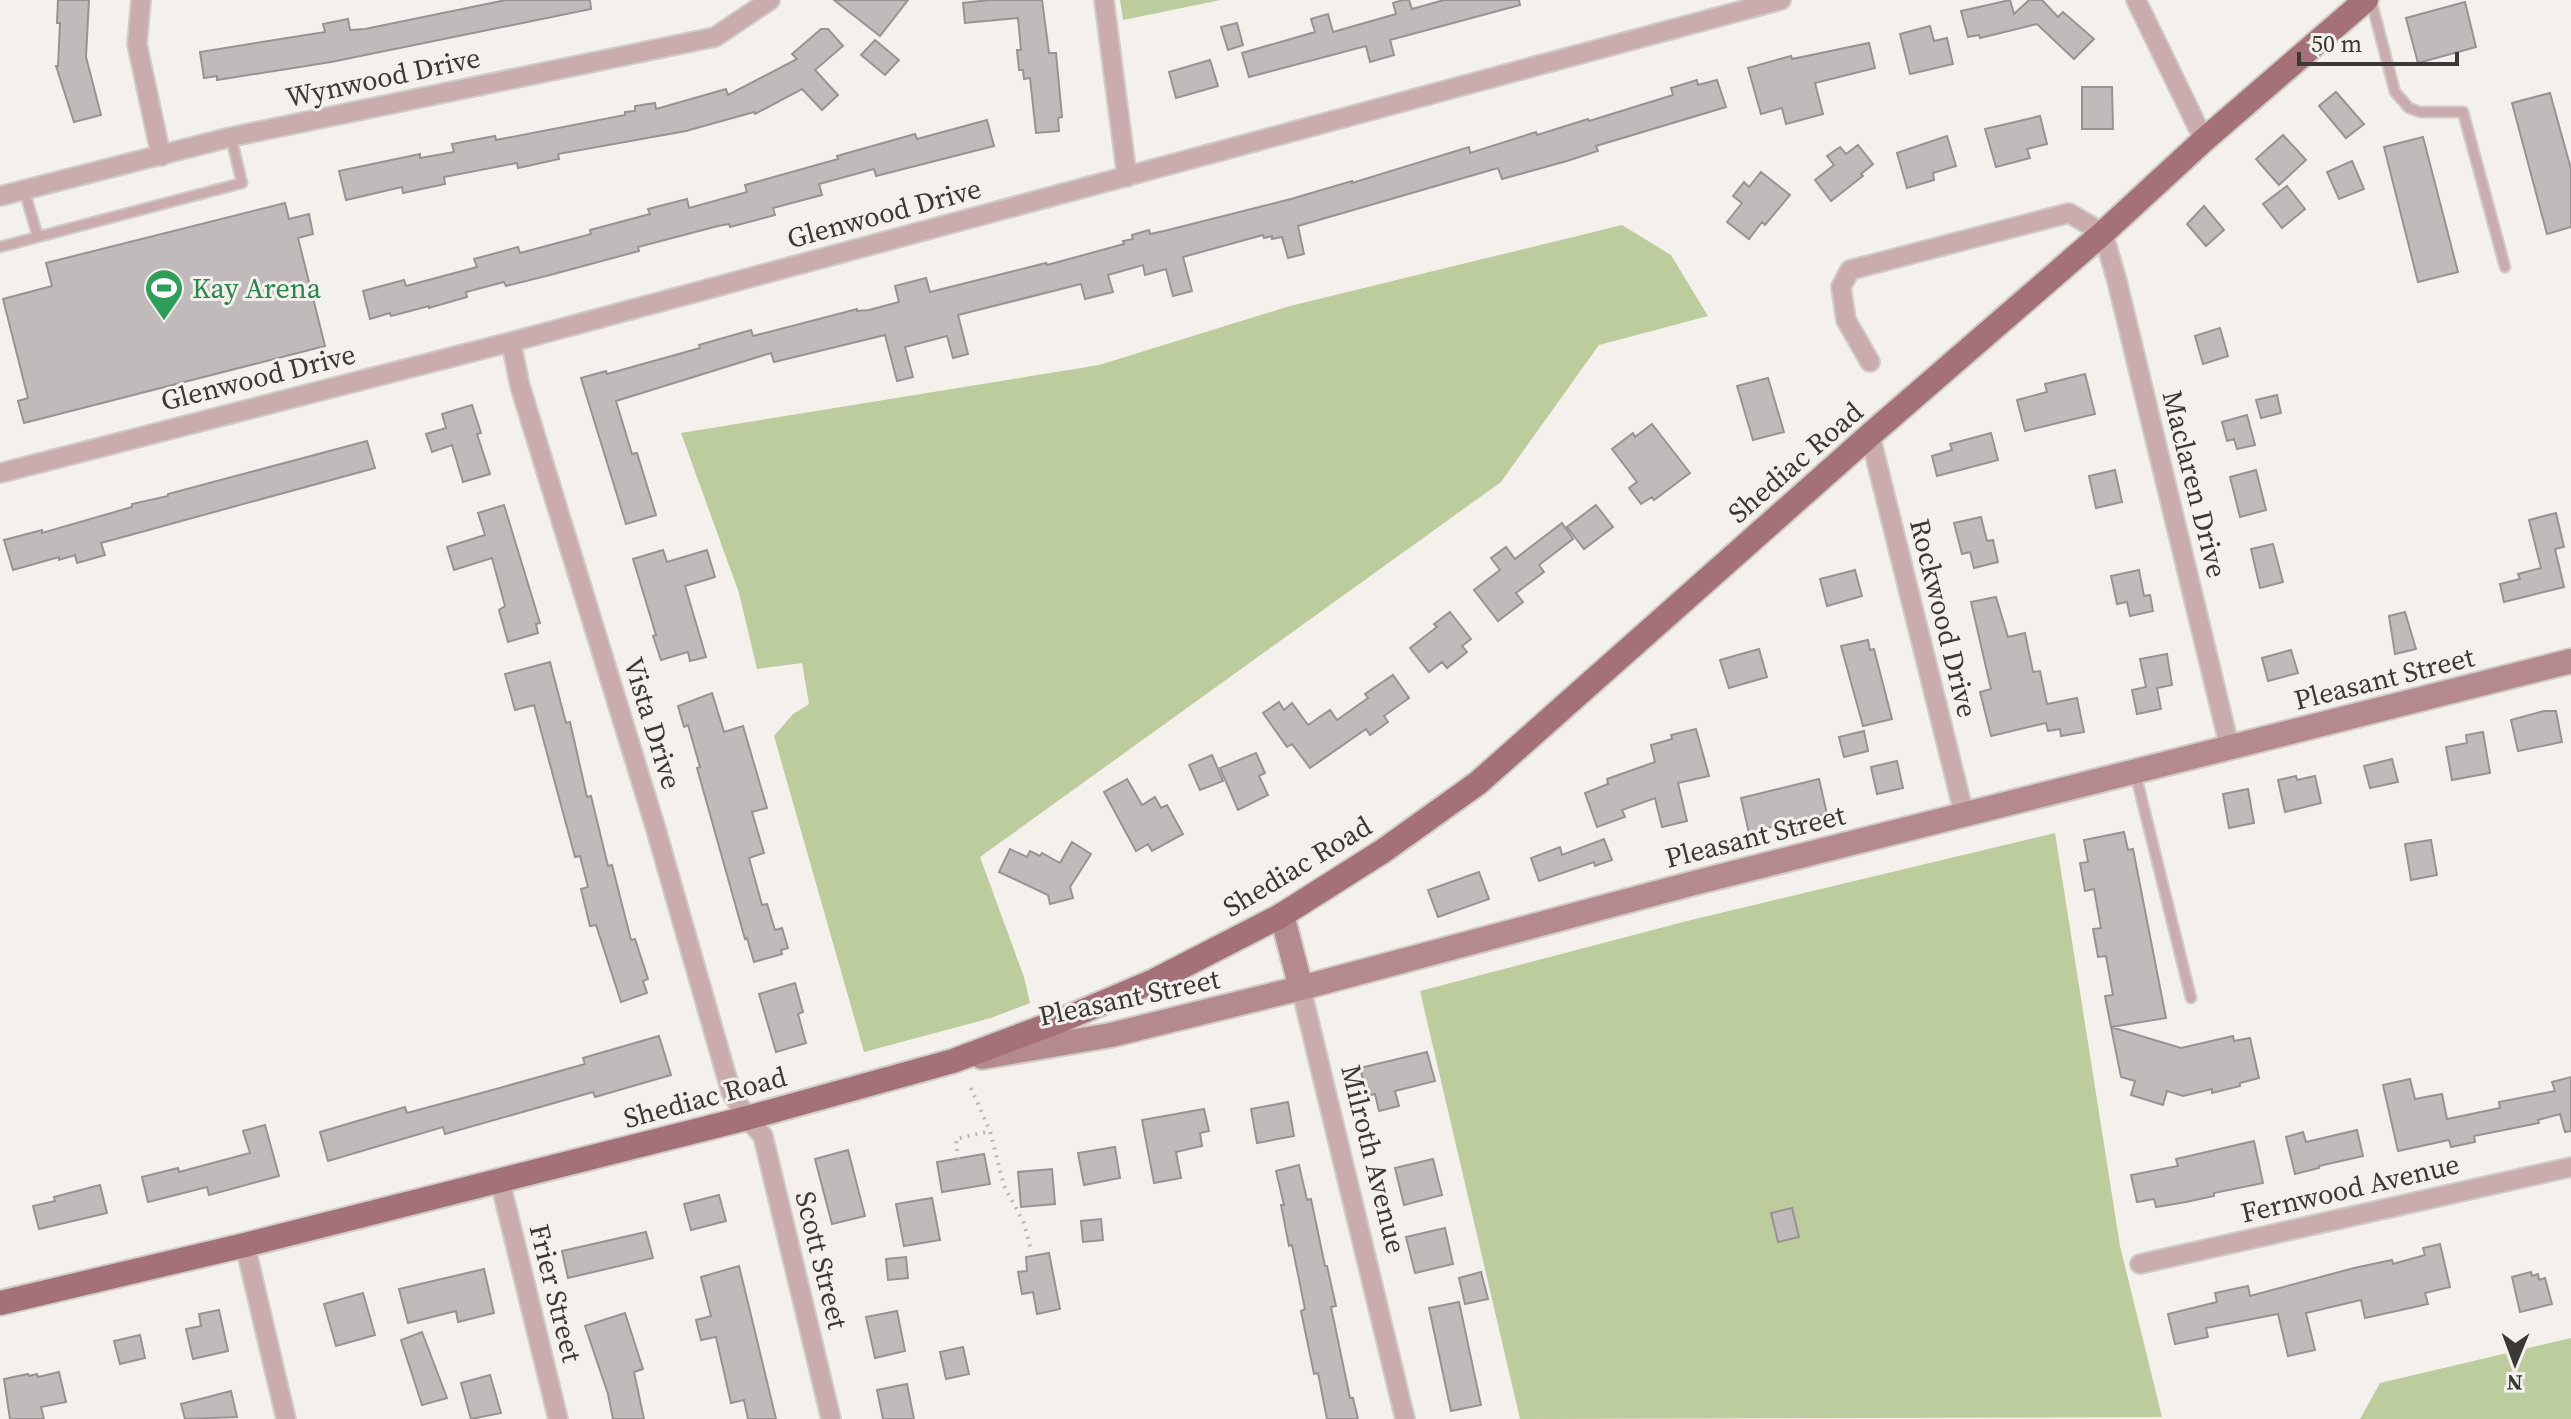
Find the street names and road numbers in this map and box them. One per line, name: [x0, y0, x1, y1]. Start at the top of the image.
street label: Wynwood Drive: [282, 38, 484, 116]
street label: Glenwood Drive: [783, 169, 985, 257]
street label: Glenwood Drive: [157, 334, 359, 420]
street label: Maclaren Drive: [2153, 387, 2237, 581]
street label: Shediac Road: [1719, 393, 1871, 531]
street label: Rockwood Drive: [1901, 515, 1987, 721]
street label: Pleasant Street: [2290, 637, 2479, 719]
street label: Vista Drive: [615, 652, 691, 794]
street label: Pleasant Street: [1661, 795, 1850, 877]
street label: Shediac Road: [1216, 807, 1379, 925]
street label: Pleasant Street: [1035, 959, 1224, 1035]
street label: Shediac Road: [619, 1057, 791, 1137]
street label: Milroth Avenue: [1332, 1061, 1416, 1257]
street label: Fernwood Avenue: [2237, 1144, 2463, 1232]
street label: Scott Street: [787, 1187, 858, 1334]
street label: Frier Street: [521, 1220, 592, 1367]

